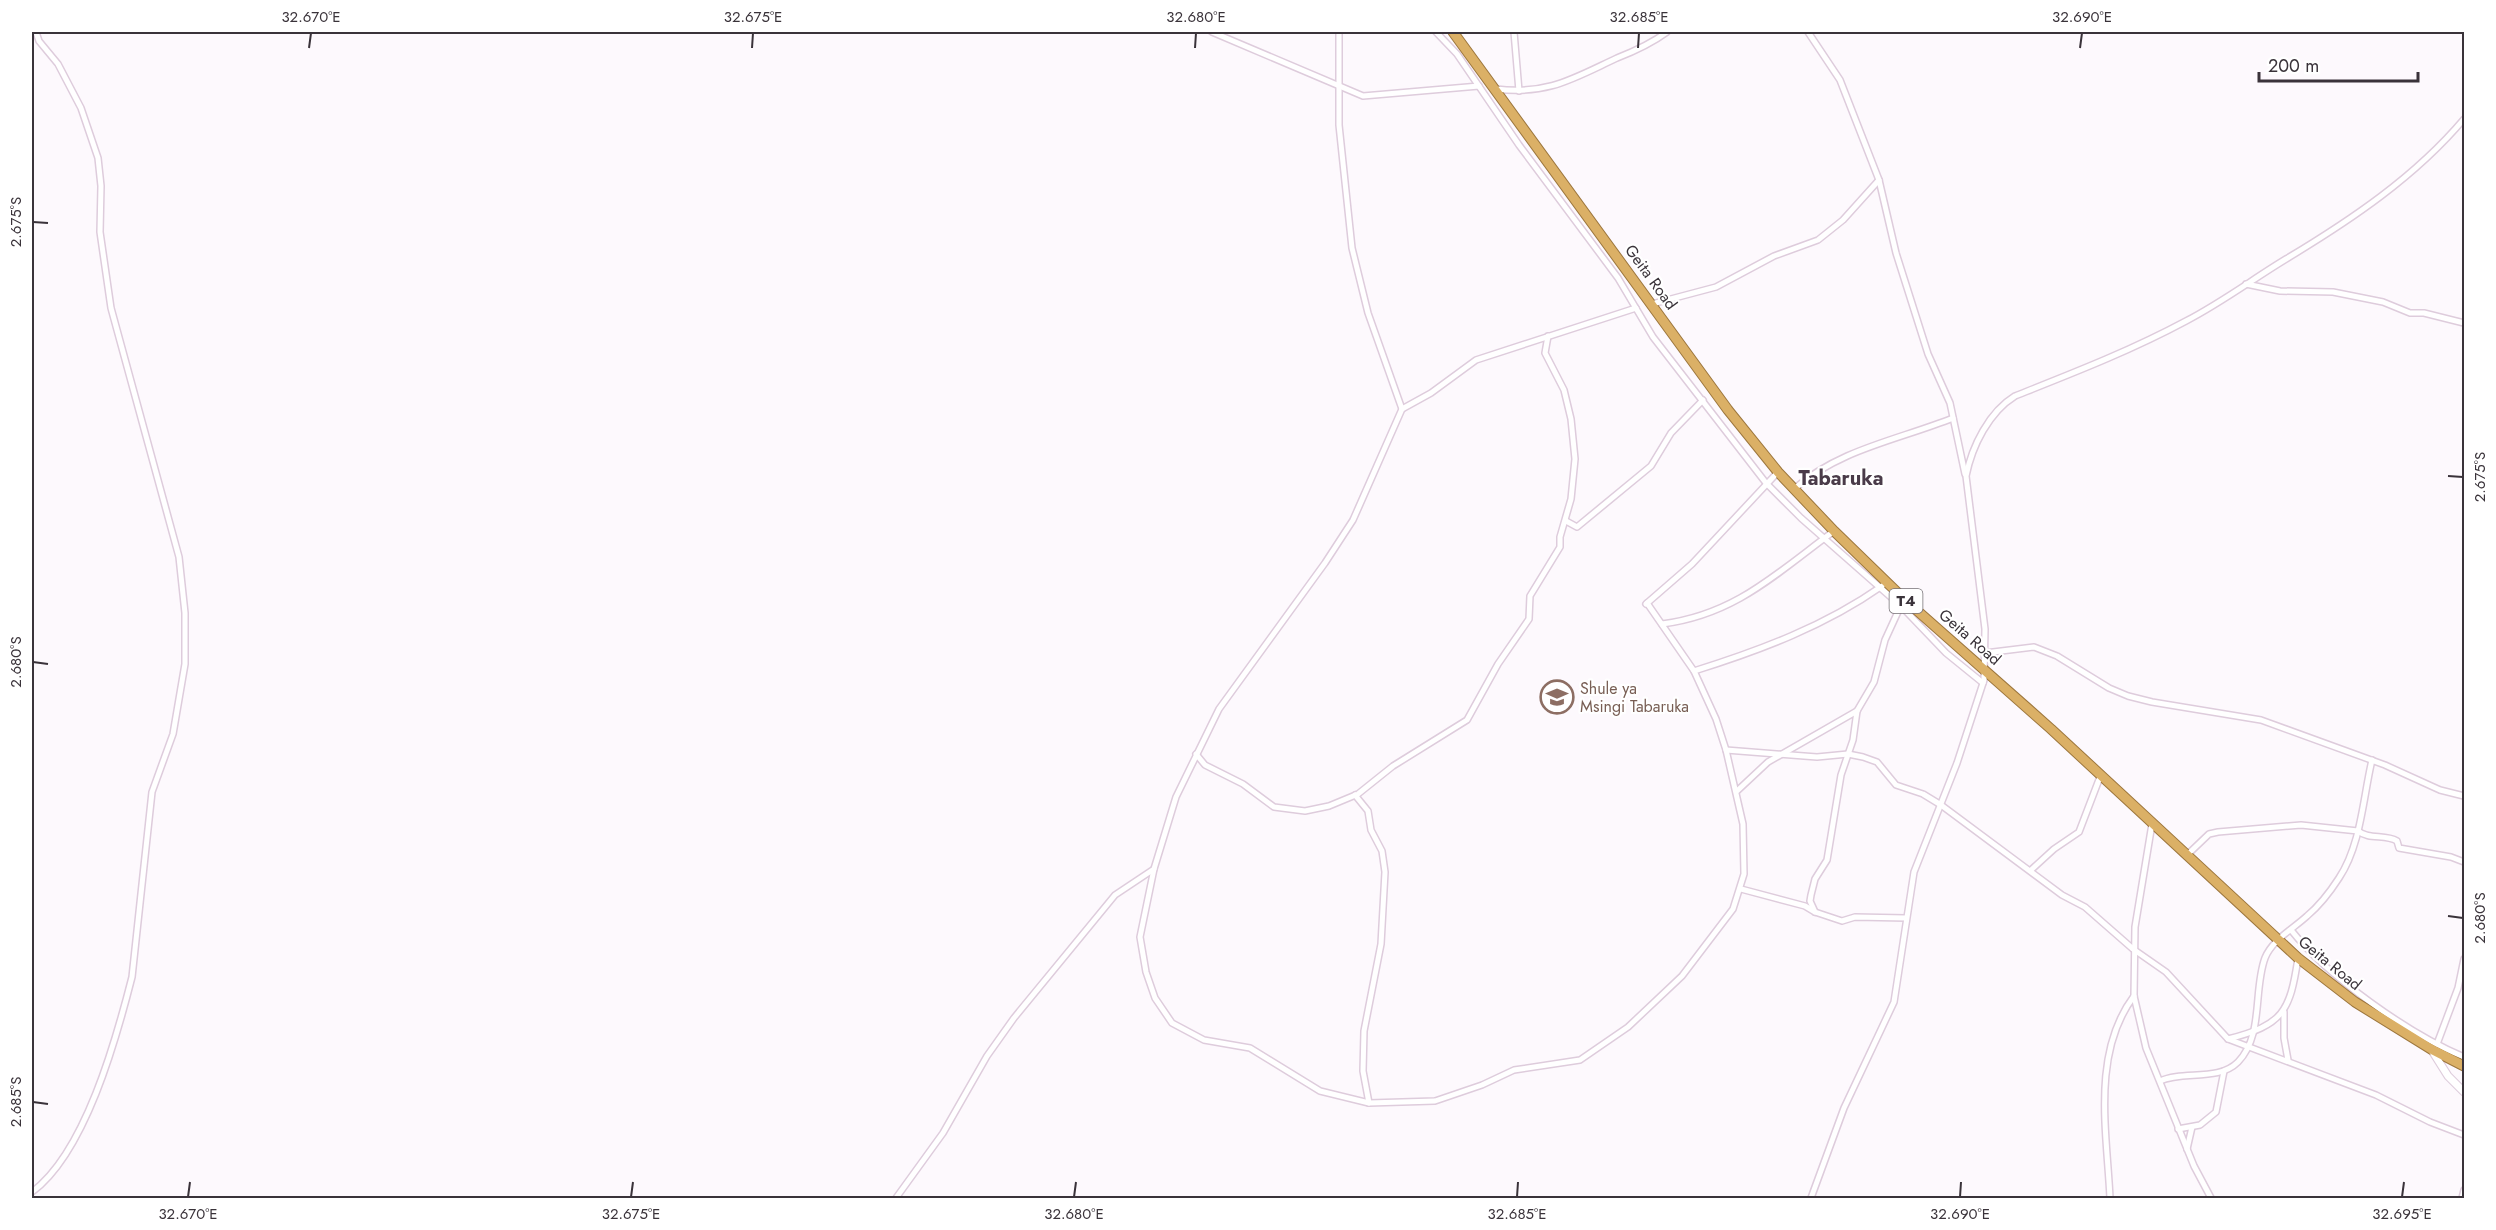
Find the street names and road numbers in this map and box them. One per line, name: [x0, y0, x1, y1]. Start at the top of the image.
street label: Geita Road: [1619, 240, 1683, 314]
road number: T4: [1890, 589, 1922, 613]
street label: Geita Road: [1934, 604, 2006, 670]
street label: Geita Road: [2293, 930, 2367, 996]

